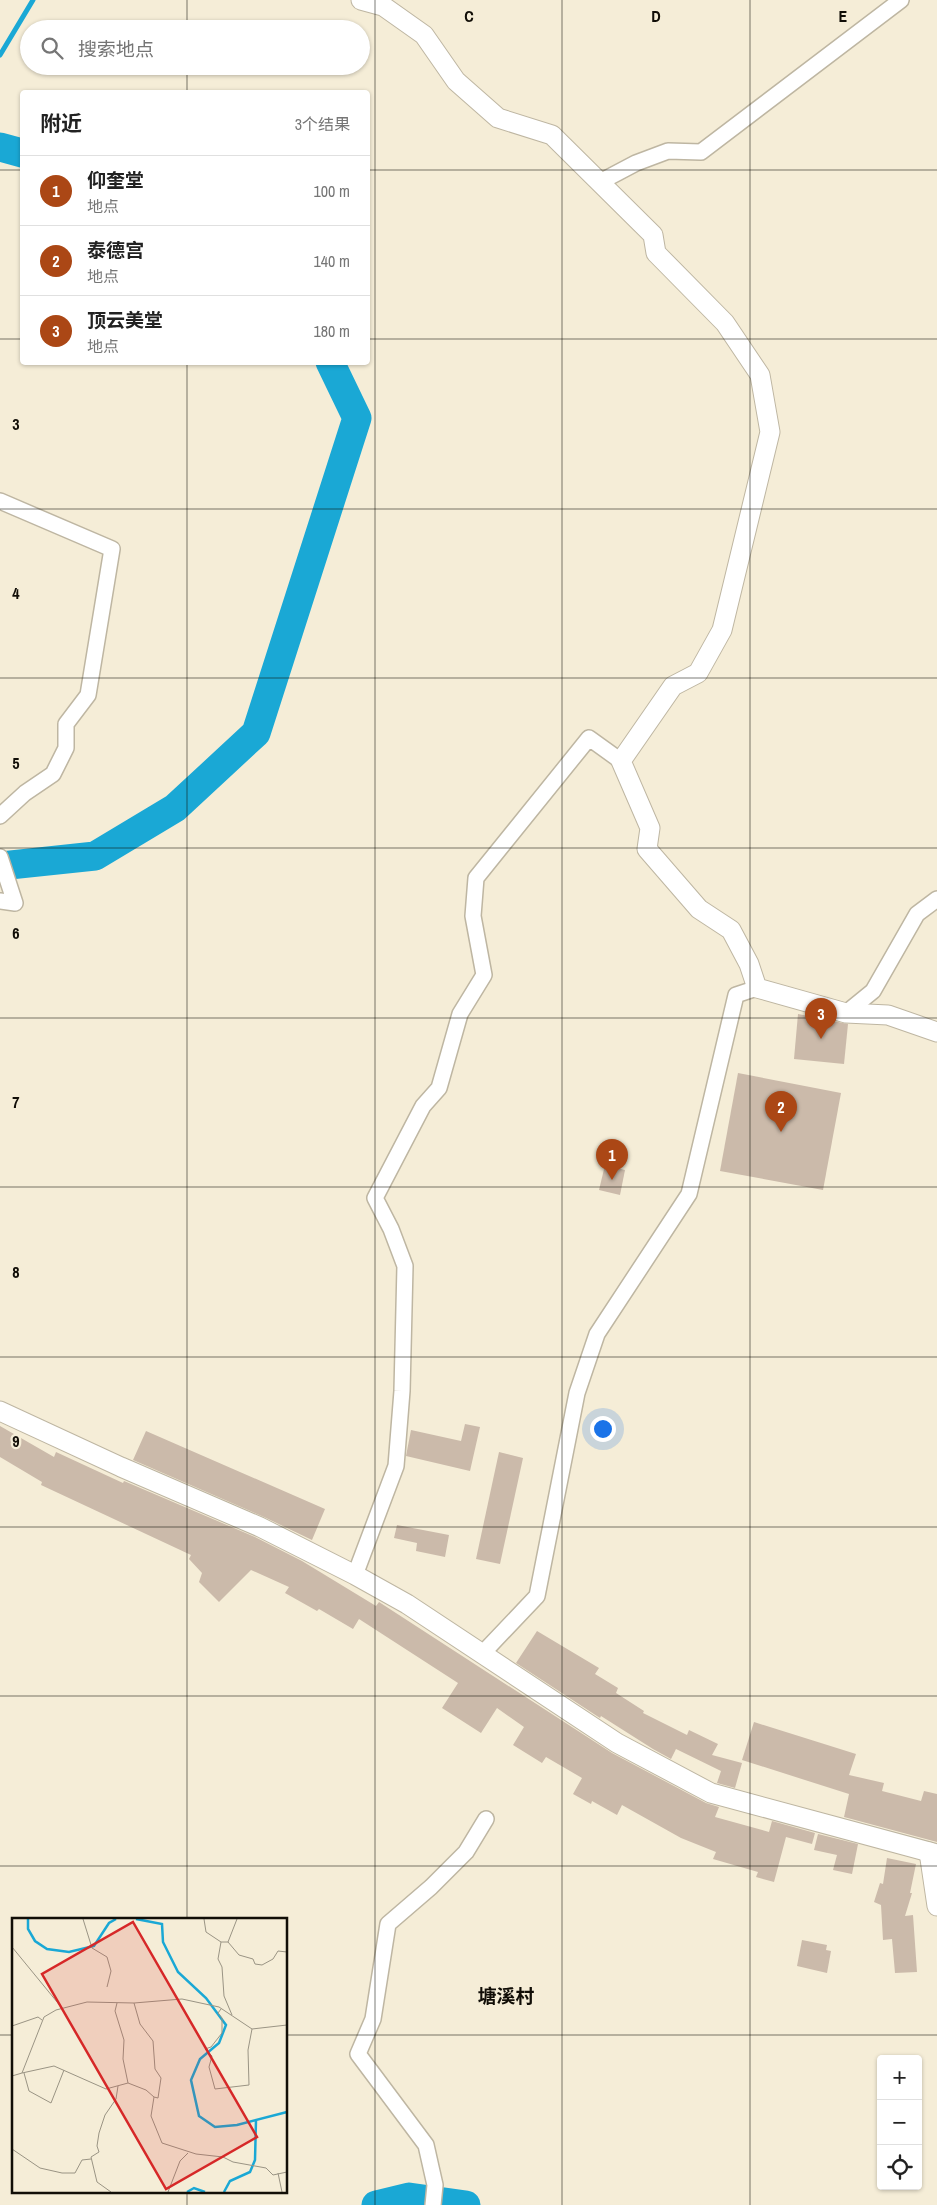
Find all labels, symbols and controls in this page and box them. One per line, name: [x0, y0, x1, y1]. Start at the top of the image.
text: C: [464, 5, 474, 27]
text: D: [651, 5, 661, 27]
text: E: [839, 5, 848, 27]
search box: [20, 20, 370, 75]
icon: search: [38, 34, 66, 62]
text: 搜索地点: [78, 36, 154, 62]
text: 附近: [40, 109, 82, 138]
text: 3个结果: [295, 113, 350, 135]
text: 仰奎堂: [87, 167, 144, 193]
text: 1: [52, 180, 60, 202]
text: 100 m: [314, 180, 350, 202]
text: 地点: [87, 195, 119, 217]
text: 泰德宫: [87, 237, 144, 263]
text: 2: [52, 250, 60, 272]
text: 140 m: [314, 250, 350, 272]
text: 地点: [87, 265, 119, 287]
text: 顶云美堂: [87, 307, 163, 333]
text: 3: [52, 320, 60, 342]
text: 180 m: [314, 320, 350, 342]
text: 地点: [87, 335, 119, 357]
text: 3: [12, 413, 20, 435]
text: 4: [12, 582, 20, 604]
text: 5: [12, 752, 20, 774]
text: 6: [12, 922, 20, 944]
pin: 3: [805, 998, 837, 1039]
text: 7: [12, 1091, 20, 1113]
pin: 2: [765, 1091, 797, 1132]
pin: 1: [596, 1139, 628, 1180]
text: 8: [12, 1261, 20, 1283]
your location: [590, 1416, 616, 1442]
text: 9: [12, 1430, 20, 1452]
inset map: [12, 1918, 288, 2192]
district label: 塘溪村: [477, 1983, 535, 2009]
map controls: [877, 2055, 922, 2190]
button: +: [877, 2055, 922, 2100]
button: −: [877, 2100, 922, 2145]
button: locate: [877, 2145, 922, 2190]

